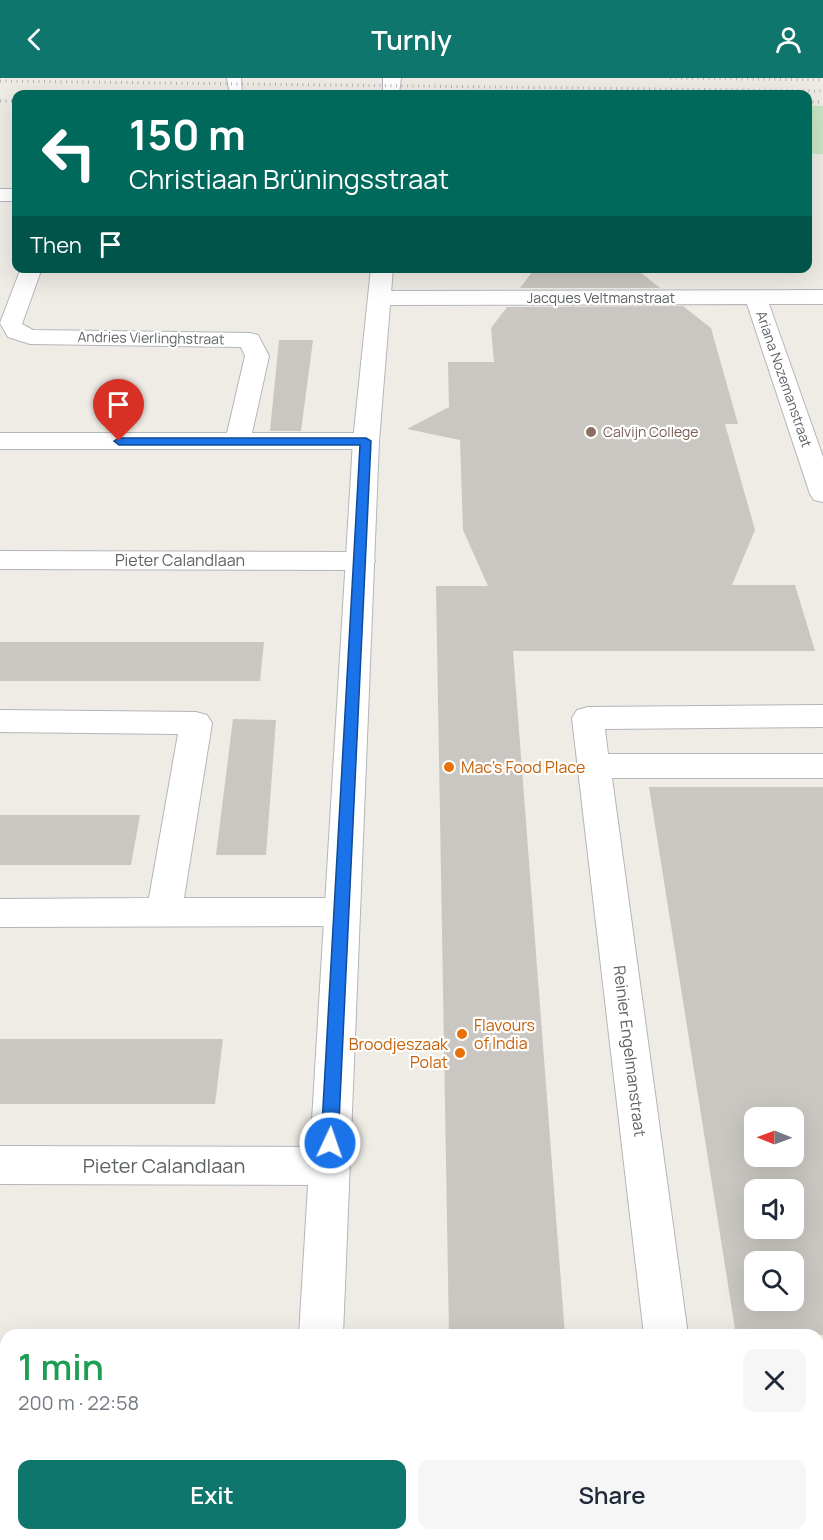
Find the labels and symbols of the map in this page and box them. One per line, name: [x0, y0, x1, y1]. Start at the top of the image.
street label: Jacques Veltmanstraat: [527, 288, 676, 307]
street label: Ariana Nozemanstraat: [752, 308, 817, 450]
street label: Andries Vierlinghstraat: [77, 327, 225, 348]
pin: [93, 379, 144, 441]
place label: Calvijn College: [603, 422, 699, 441]
marker: Calvijn College: [584, 425, 598, 439]
street label: Pieter Calandlaan: [115, 549, 245, 571]
place label: Mac's Food Place: [461, 756, 585, 778]
marker: Mac's Food Place: [442, 760, 456, 774]
street label: Reinier Engelmanstraat: [609, 964, 651, 1138]
place label: Flavours of India: [474, 1014, 535, 1054]
marker: Flavours of India: [455, 1027, 469, 1041]
place label: Broodjeszaak Polat: [349, 1033, 449, 1073]
marker: Broodjeszaak Polat: [453, 1046, 467, 1060]
north arrow: [744, 1107, 804, 1167]
position arrow: [298, 1111, 362, 1175]
street label: Pieter Calandlaan: [83, 1152, 245, 1179]

